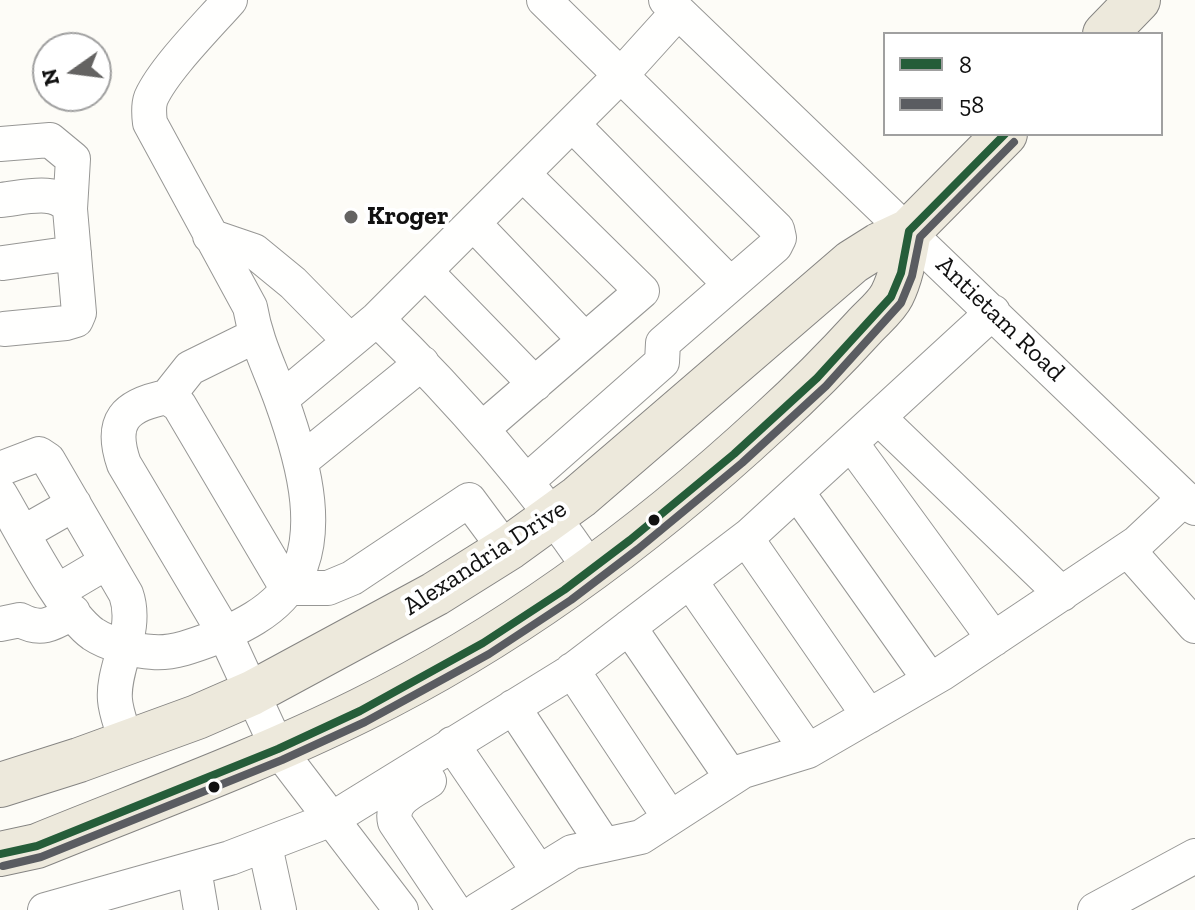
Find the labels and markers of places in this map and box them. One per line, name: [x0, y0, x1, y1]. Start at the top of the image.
place label: Kroger: [367, 201, 448, 233]
marker: Kroger: [342, 208, 360, 226]
unlabelled marker: [646, 512, 662, 528]
unlabelled marker: [206, 779, 222, 795]

